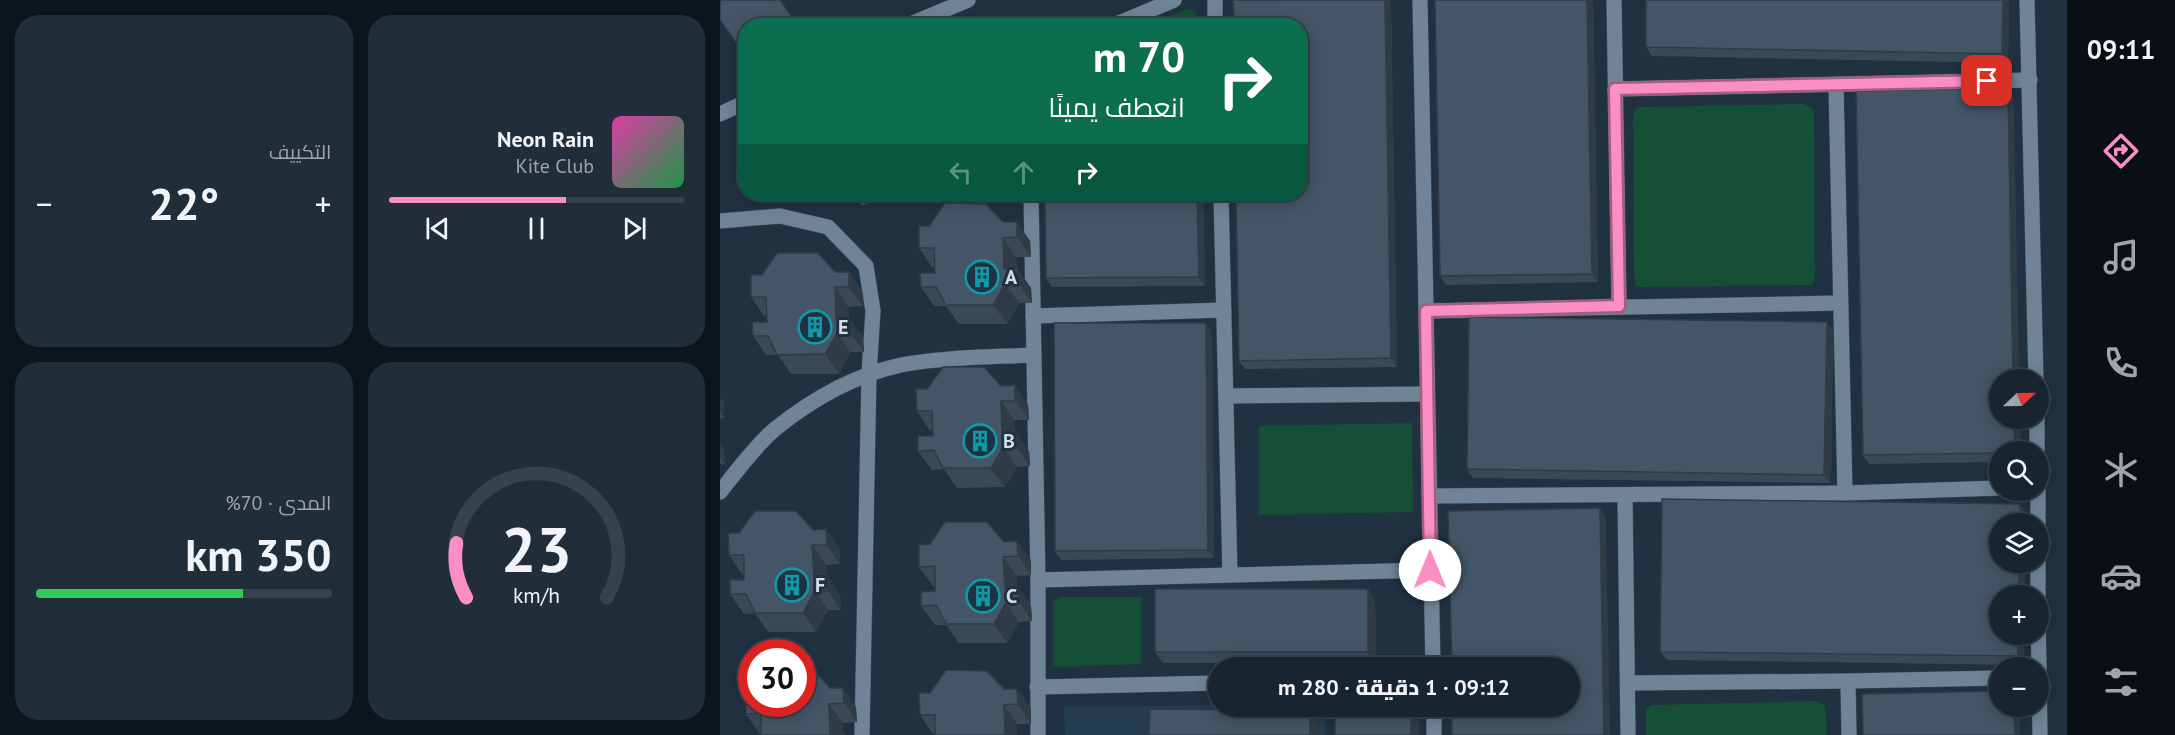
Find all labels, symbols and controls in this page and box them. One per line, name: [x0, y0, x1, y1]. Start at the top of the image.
text: 70 m: [1093, 29, 1185, 84]
text: 09:11: [2087, 32, 2155, 66]
icon: right: [1206, 42, 1284, 120]
pin: [1961, 55, 2012, 106]
icon: arrive: [1970, 64, 2003, 97]
text: انعطف يمينًا: [1048, 90, 1185, 124]
text: Neon Rain: [497, 125, 594, 153]
icon: directions: [2100, 130, 2142, 172]
text: التكييف: [269, 139, 332, 165]
text: Kite Club: [516, 153, 594, 179]
icon: left: [944, 156, 977, 189]
icon: ahead: [1007, 156, 1040, 189]
icon: right: [1070, 156, 1103, 189]
text: 22°: [148, 174, 219, 232]
text: −: [36, 182, 53, 225]
text: +: [315, 182, 331, 225]
icon: previous: [421, 212, 454, 245]
icon: pause: [520, 212, 553, 245]
icon: next: [618, 212, 651, 245]
icon: music: [2100, 236, 2142, 278]
building icon: A: [964, 259, 1000, 295]
place label: A: [1005, 264, 1018, 290]
building icon: E: [797, 309, 833, 345]
place label: E: [838, 314, 848, 340]
icon: phone: [2100, 342, 2142, 384]
north arrow: [1989, 369, 2049, 429]
map controls: [1989, 369, 2049, 717]
building icon: B: [962, 423, 998, 459]
place label: B: [1003, 428, 1015, 454]
button: search: [1989, 441, 2049, 501]
icon: climate: [2100, 449, 2142, 491]
text: المدى · 70%: [225, 490, 332, 516]
text: 23: [501, 508, 572, 589]
button: layers: [1989, 513, 2049, 573]
text: 350 km: [185, 525, 332, 583]
position arrow: [1398, 538, 1462, 602]
icon: car: [2100, 555, 2142, 597]
building icon: F: [774, 567, 810, 603]
place label: F: [815, 572, 825, 598]
building icon: C: [965, 578, 1001, 614]
text: km/h: [513, 581, 560, 609]
place label: C: [1006, 583, 1017, 609]
button: +: [1989, 585, 2049, 645]
speed limit sign: 30: [738, 639, 816, 717]
button: −: [1989, 657, 2049, 717]
icon: filters: [2100, 661, 2142, 703]
text: 09:12 · 1 دقيقة · 280 m: [1278, 673, 1510, 701]

